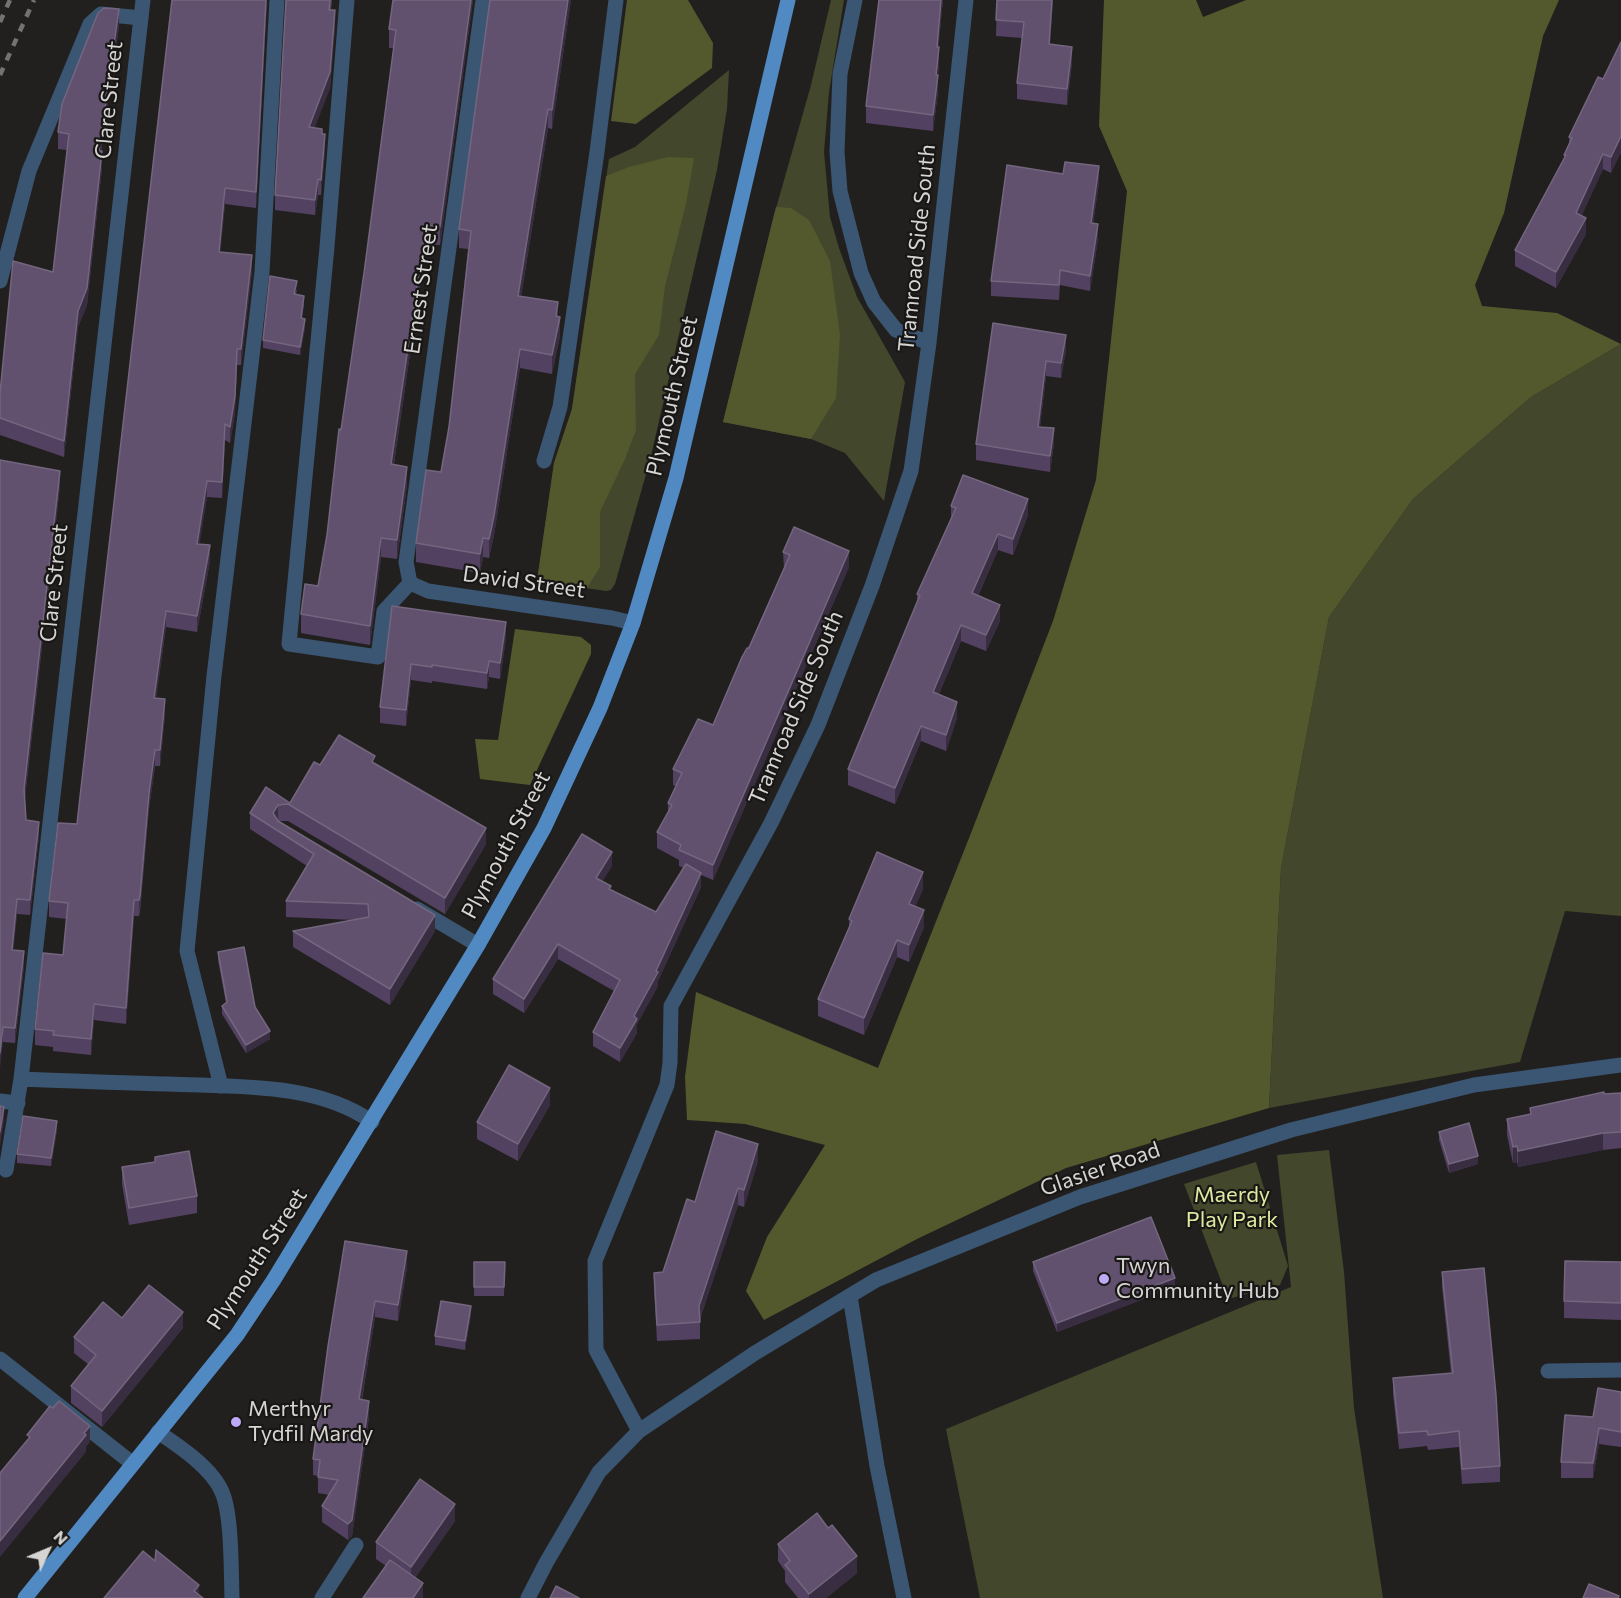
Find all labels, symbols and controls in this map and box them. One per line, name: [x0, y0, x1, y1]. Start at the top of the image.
street label: Clare Street: [90, 40, 128, 160]
street label: Tramroad Side South: [893, 143, 941, 353]
street label: Ernest Street: [399, 222, 443, 356]
street label: Plymouth Street: [641, 313, 703, 479]
street label: Clare Street: [35, 523, 73, 643]
street label: David Street: [461, 560, 587, 604]
street label: Tramroad Side South: [743, 607, 849, 809]
street label: Plymouth Street: [456, 767, 556, 923]
street label: Glasier Road: [1037, 1136, 1163, 1202]
park label: Maerdy Play Park: [1186, 1182, 1278, 1234]
street label: Plymouth Street: [201, 1183, 313, 1335]
place label: Twyn Community Hub: [1116, 1253, 1280, 1304]
marker: Twyn Community Hub: [1097, 1272, 1111, 1286]
place label: Merthyr Tydfil Mardy: [248, 1396, 373, 1448]
marker: Merthyr Tydfil Mardy: [229, 1415, 243, 1429]
north arrow: [18, 1520, 78, 1580]
text: N: [50, 1526, 72, 1548]

